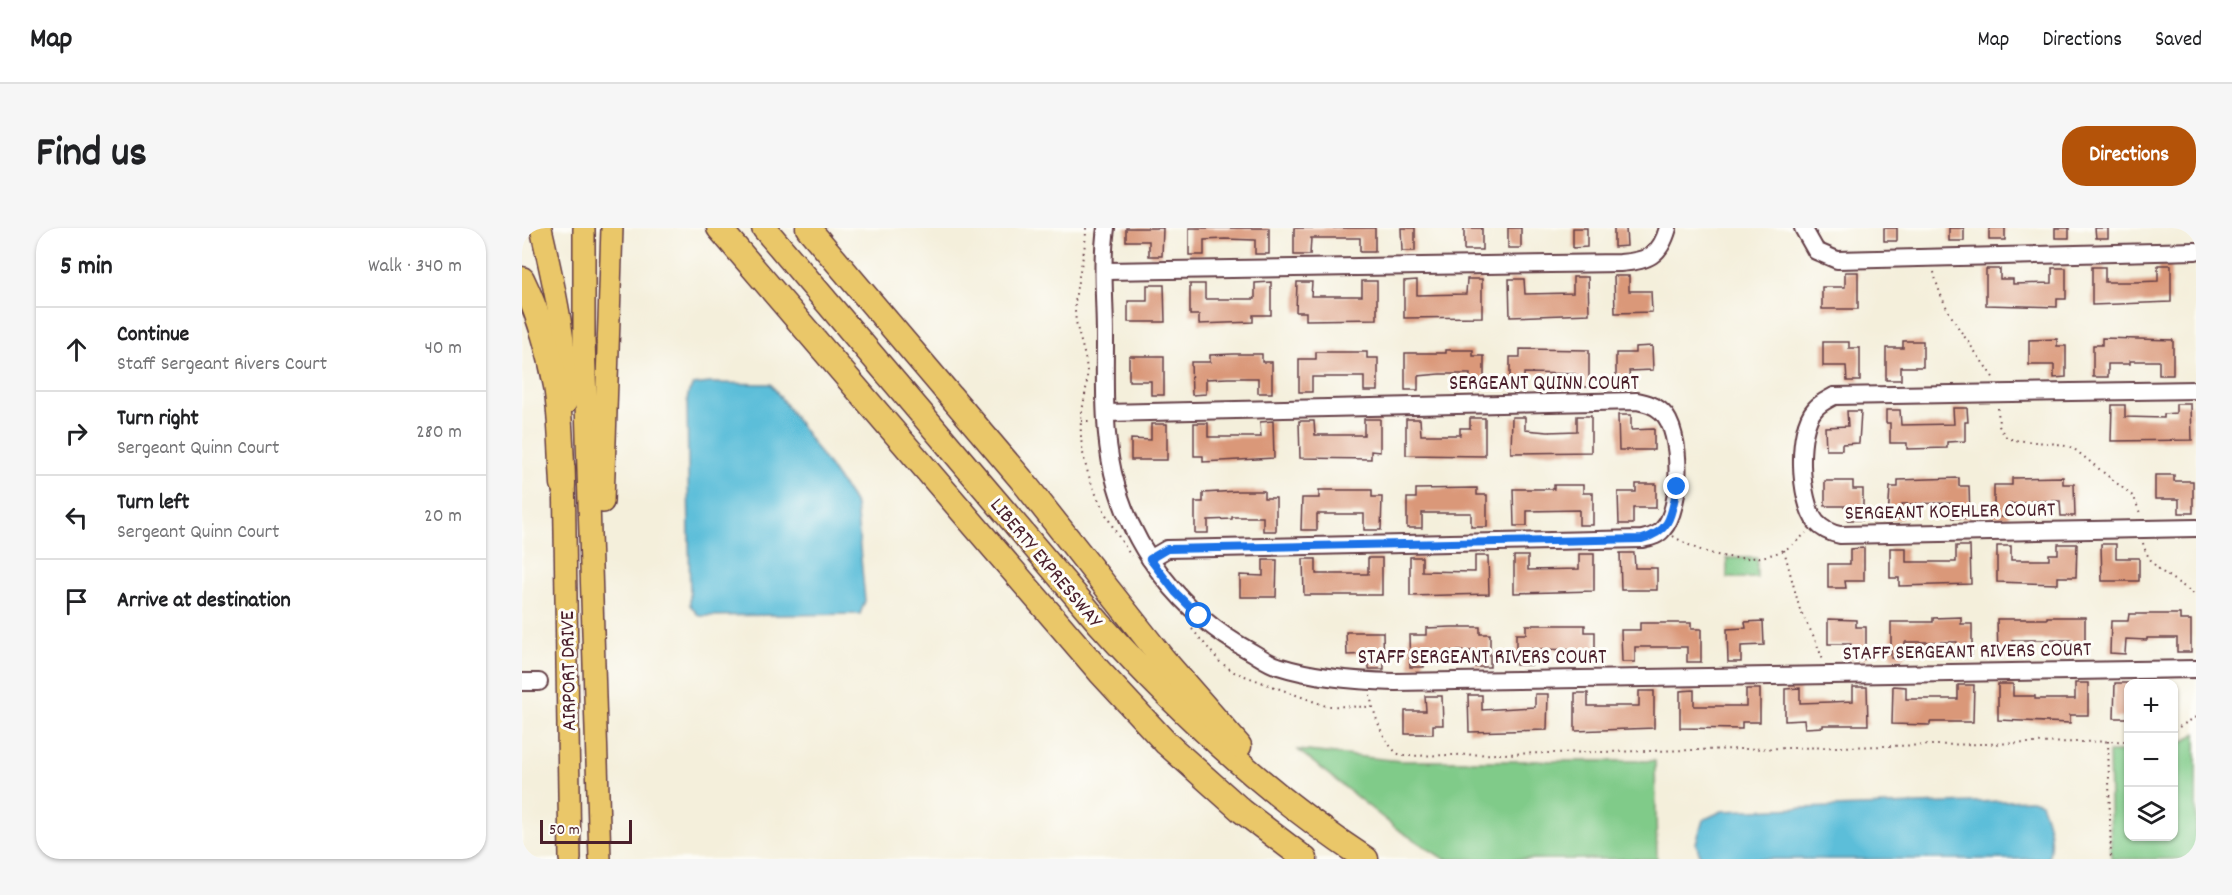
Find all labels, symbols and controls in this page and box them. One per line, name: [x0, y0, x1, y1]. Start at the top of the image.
text: Map: [30, 21, 72, 61]
text: Map: [1978, 26, 2009, 56]
text: Directions: [2042, 26, 2122, 56]
text: Saved: [2155, 26, 2202, 56]
text: Find us: [36, 126, 147, 186]
button: Directions: [2062, 126, 2196, 186]
text: 5 min: [60, 249, 113, 286]
text: Walk · 340 m: [368, 253, 462, 281]
text: Continue: [117, 320, 189, 351]
icon: ahead: [60, 333, 93, 366]
text: 40 m: [424, 335, 462, 363]
text: Staff Sergeant Rivers Court: [117, 351, 327, 379]
street label: SERGEANT QUINN COURT: [1449, 370, 1640, 400]
text: Turn right: [117, 404, 199, 435]
icon: right: [60, 417, 93, 450]
text: 280 m: [416, 419, 462, 447]
text: Sergeant Quinn Court: [117, 435, 279, 463]
route end: [1663, 473, 1689, 499]
text: Turn left: [117, 488, 189, 519]
street label: LIBERTY EXPRESSWAY: [981, 492, 1109, 636]
street label: SERGEANT KOEHLER COURT: [1845, 496, 2056, 530]
icon: left: [60, 501, 93, 534]
text: 20 m: [424, 503, 462, 531]
text: Sergeant Quinn Court: [117, 519, 279, 547]
icon: arrive: [60, 585, 93, 618]
text: Arrive at destination: [117, 586, 291, 617]
route start: [1185, 602, 1211, 628]
street label: AIRPORT DRIVE: [554, 610, 586, 731]
street label: STAFF SERGEANT RIVERS COURT: [1842, 636, 2092, 670]
street label: STAFF SERGEANT RIVERS COURT: [1358, 644, 1607, 674]
map controls: [2124, 679, 2178, 841]
button: +: [2124, 679, 2178, 733]
button: −: [2124, 733, 2178, 787]
button: layers: [2124, 787, 2178, 841]
scale bar: [540, 817, 632, 844]
text: 50 m: [549, 819, 580, 842]

